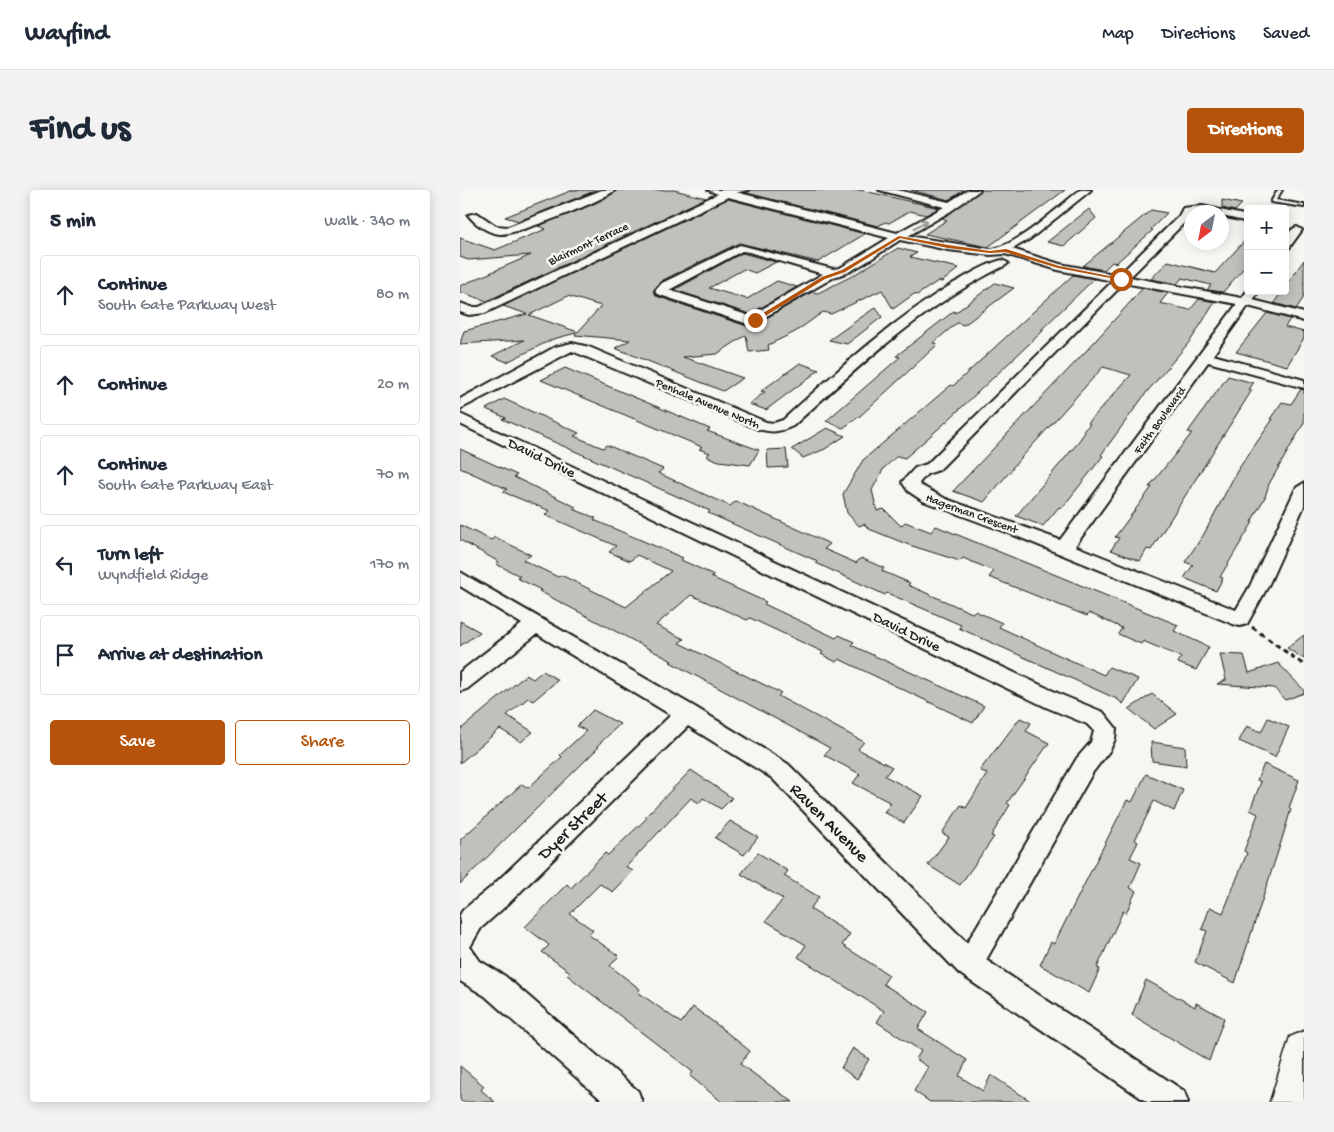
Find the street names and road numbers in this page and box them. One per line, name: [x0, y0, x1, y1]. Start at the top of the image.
street label: Blairmont Terrace: [546, 220, 632, 270]
street label: Penhale Avenue North: [652, 376, 762, 433]
street label: Faith Boulevard: [1131, 384, 1190, 458]
street label: David Drive: [503, 434, 578, 483]
street label: Hagerman Crescent: [923, 492, 1020, 538]
street label: David Drive: [868, 608, 943, 657]
street label: Raven Avenue: [784, 780, 873, 868]
street label: Dyer Street: [534, 787, 614, 866]

